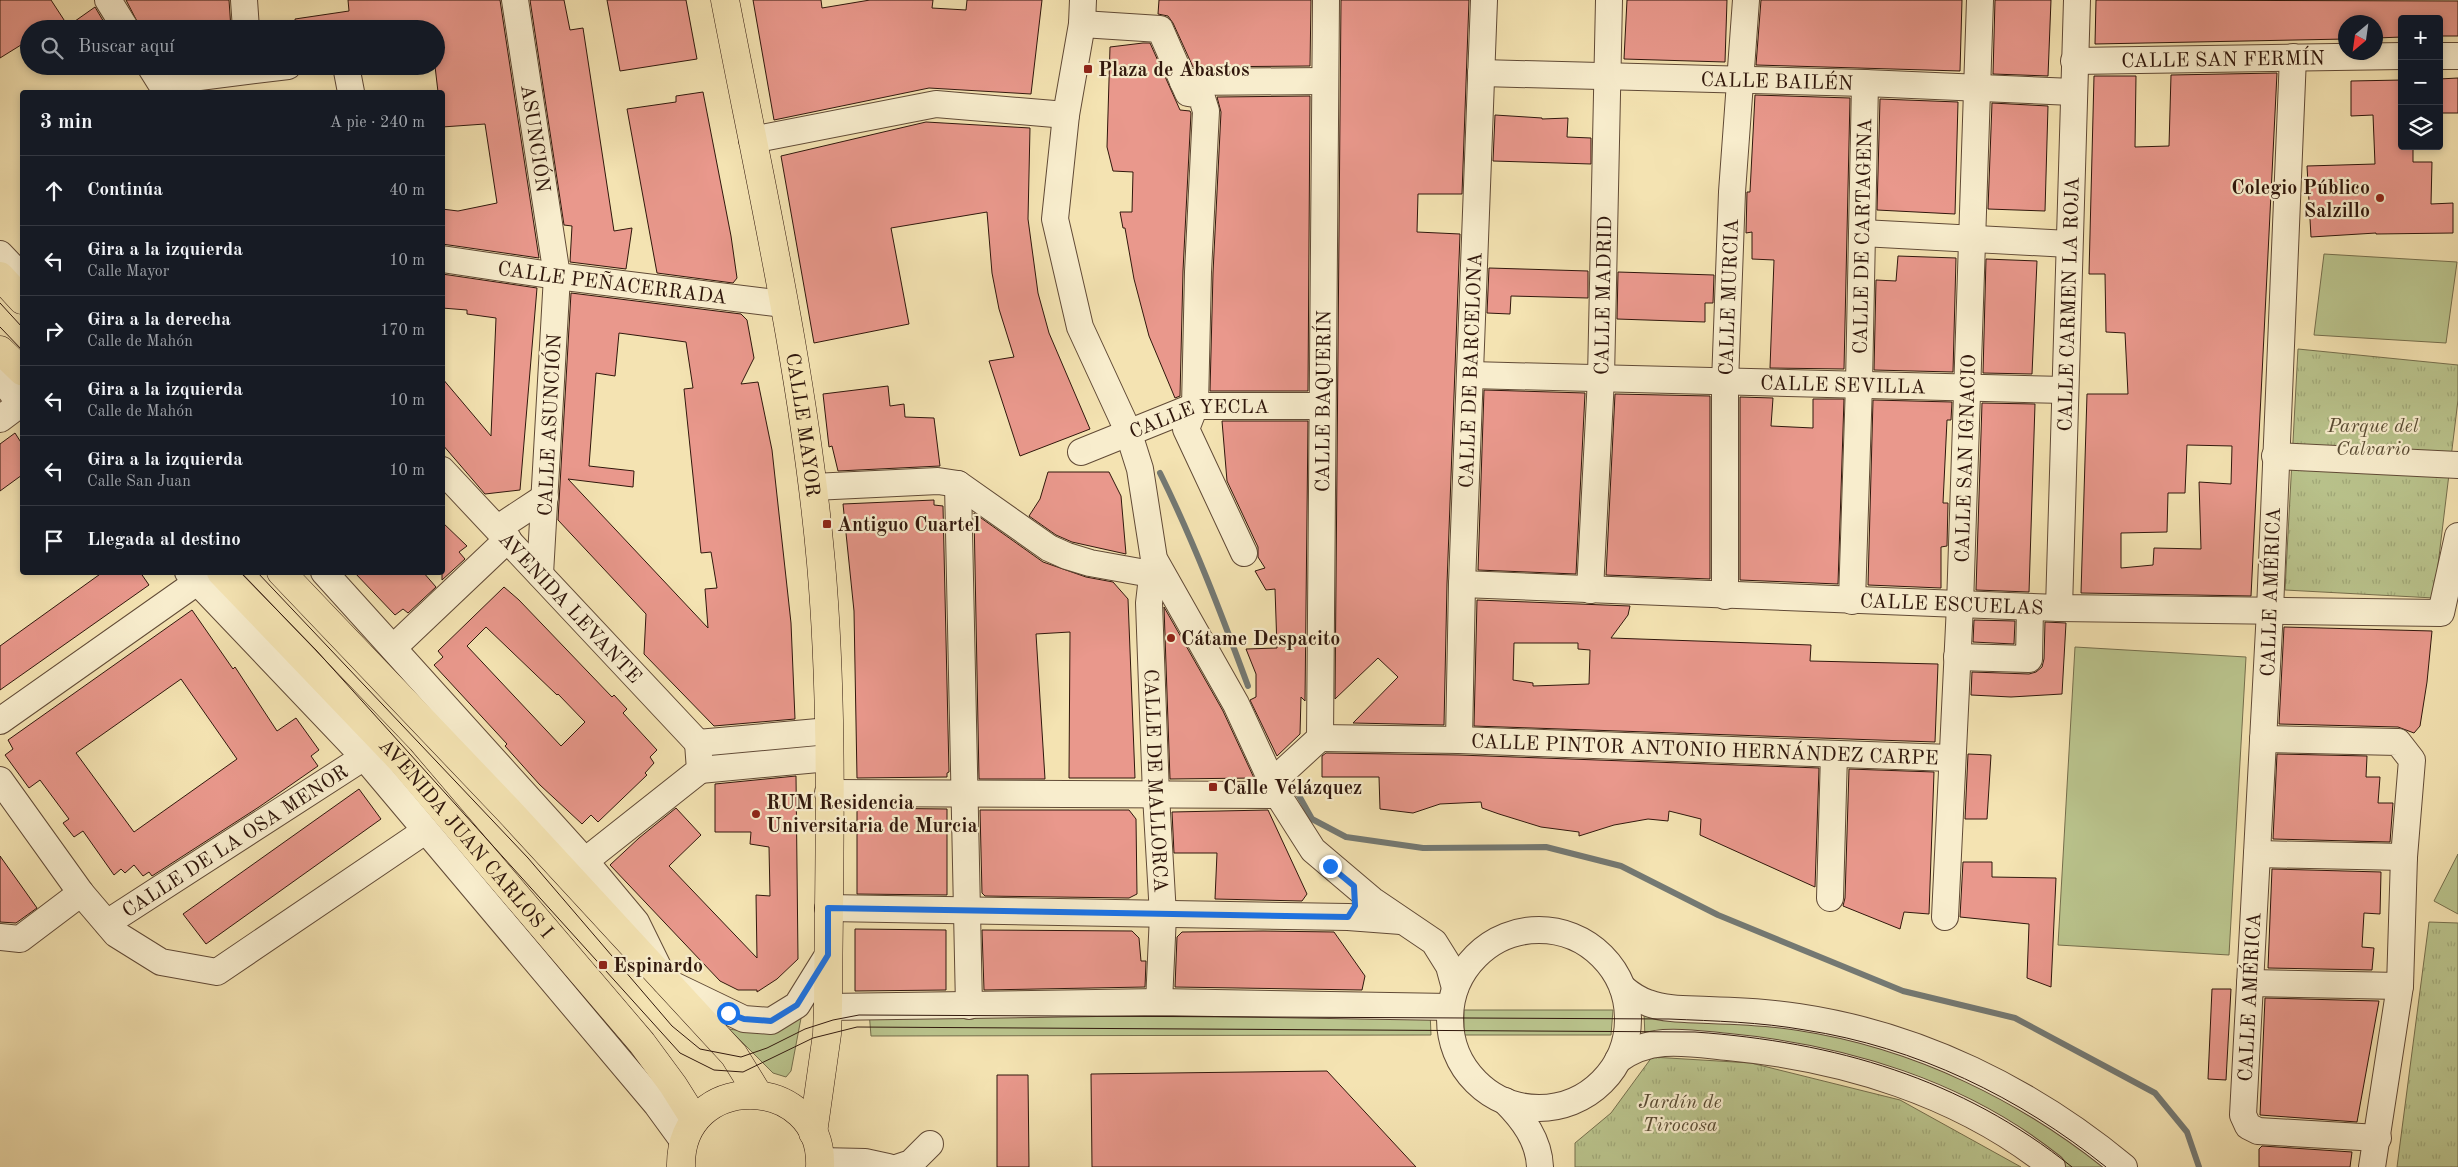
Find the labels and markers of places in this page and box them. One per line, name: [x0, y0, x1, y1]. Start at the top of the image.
place label: Plaza de Abastos: [1098, 61, 1249, 81]
marker: Plaza de Abastos: [1082, 63, 1094, 75]
place label: Colegio Público Salzillo: [2231, 179, 2370, 222]
marker: Colegio Público Salzillo: [2374, 192, 2386, 204]
place label: Antiguo Cuartel: [837, 516, 980, 536]
marker: Antiguo Cuartel: [821, 518, 833, 530]
place label: Cátame Despacito: [1181, 630, 1340, 650]
marker: Cátame Despacito: [1165, 632, 1177, 644]
place label: Calle Velázquez: [1223, 779, 1362, 799]
marker: Calle Velázquez: [1207, 781, 1219, 793]
place label: RUM Residencia Universitaria de Murcia: [766, 794, 978, 837]
marker: RUM Residencia Universitaria de Murcia: [750, 808, 762, 820]
place label: Espinardo: [613, 957, 703, 977]
marker: Espinardo: [597, 959, 609, 971]

